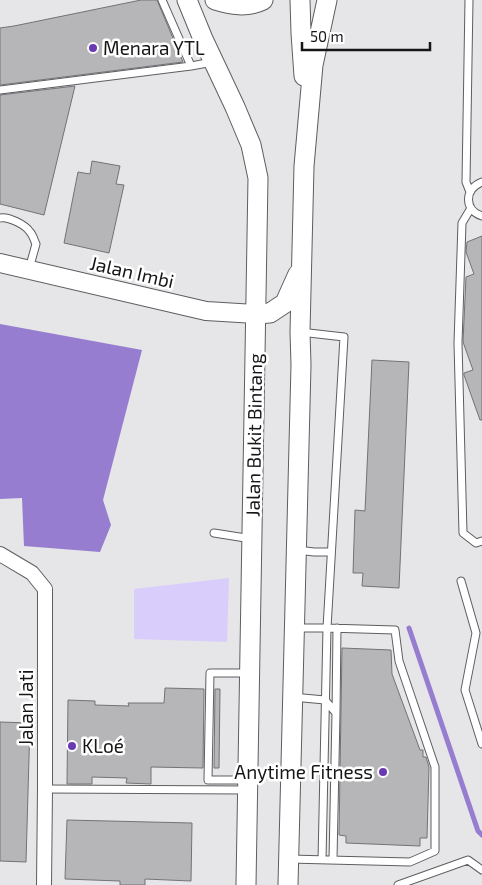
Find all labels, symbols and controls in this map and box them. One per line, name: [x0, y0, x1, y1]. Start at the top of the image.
scale bar: [302, 20, 430, 52]
text: 50 m: [310, 27, 344, 45]
place label: Menara YTL: [103, 36, 205, 59]
marker: Menara YTL: [87, 42, 99, 54]
street label: Jalan Imbi: [88, 251, 176, 292]
street label: Jalan Bukit Bintang: [241, 353, 266, 517]
street label: Jalan Jati: [14, 670, 37, 746]
place label: KLoé: [82, 734, 124, 757]
marker: KLoé: [66, 740, 78, 752]
place label: Anytime Fitness: [234, 760, 373, 783]
marker: Anytime Fitness: [377, 766, 389, 778]

